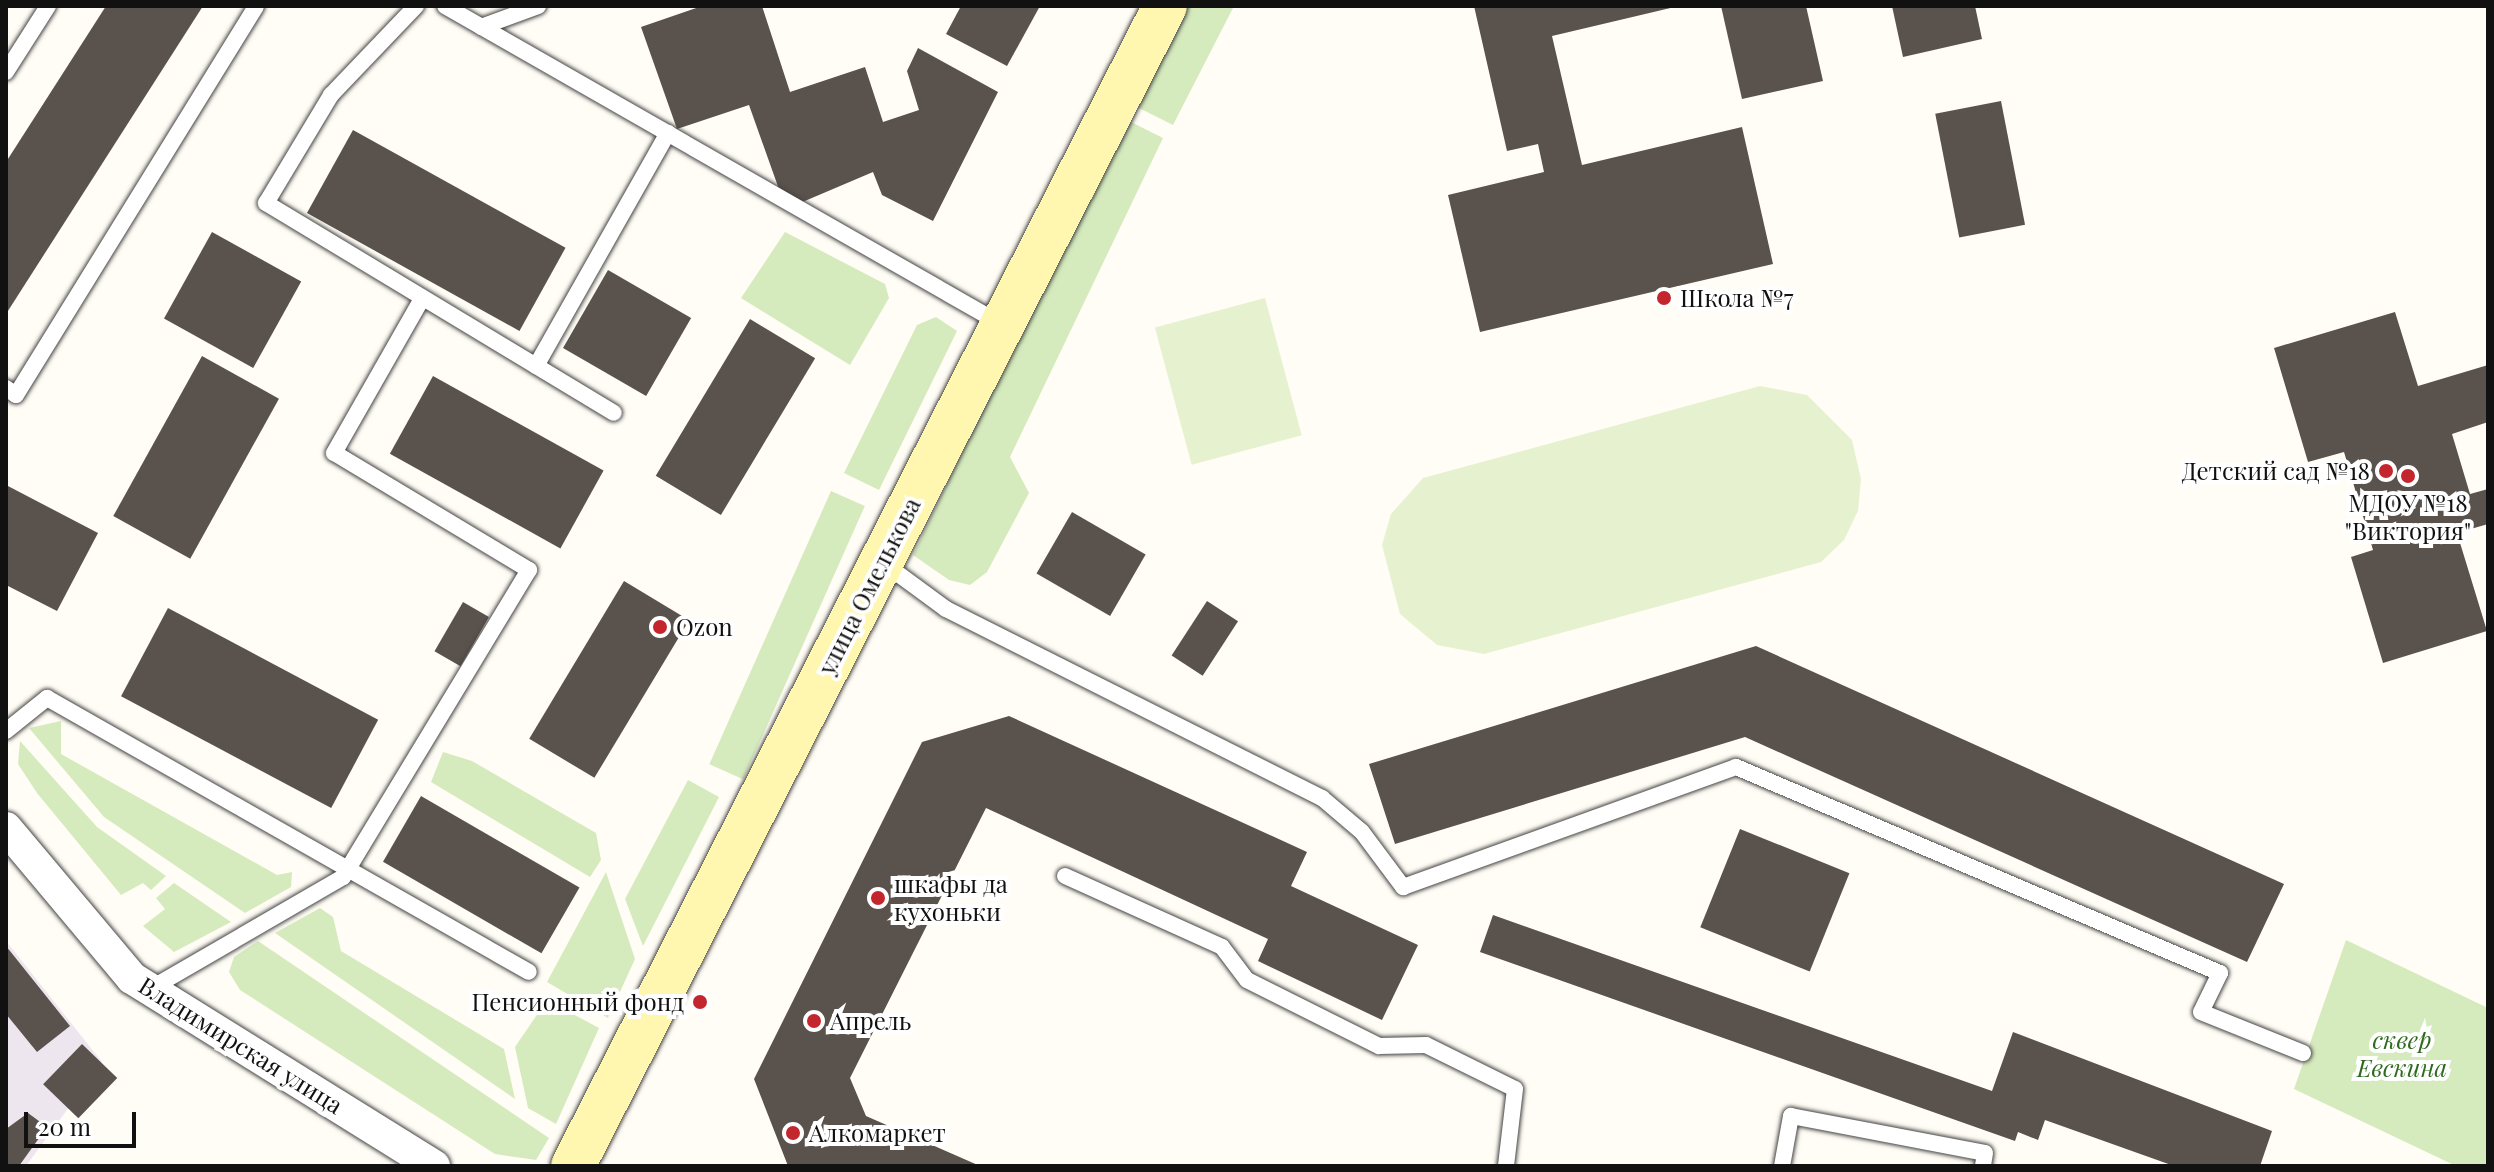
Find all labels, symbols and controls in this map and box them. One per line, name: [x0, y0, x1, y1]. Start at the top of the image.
place label: Школа №7: [1680, 284, 1793, 312]
marker: Школа №7: [1655, 289, 1673, 307]
place label: Детский сад №18: [2182, 457, 2370, 485]
marker: Детский сад №18: [2377, 462, 2395, 480]
marker: МДОУ №18 "Виктория": [2399, 467, 2417, 485]
place label: МДОУ №18 "Виктория": [2345, 489, 2471, 545]
street label: улица Омелькова: [812, 493, 926, 679]
place label: Ozon: [676, 613, 733, 641]
marker: Ozon: [651, 618, 669, 636]
place label: шкафы да кухоньки: [894, 870, 1008, 926]
marker: шкафы да кухоньки: [869, 889, 887, 907]
street label: Владимирская улица: [134, 971, 348, 1119]
place label: Пенсионный фонд: [472, 988, 684, 1016]
marker: Пенсионный фонд: [691, 993, 709, 1011]
place label: Апрель: [830, 1007, 911, 1035]
marker: Апрель: [805, 1012, 823, 1030]
park label: сквер Евскина: [2357, 1026, 2447, 1082]
scale bar: [28, 1096, 140, 1146]
text: 20 m: [38, 1110, 91, 1142]
place label: Алкомаркет: [809, 1119, 946, 1147]
marker: Алкомаркет: [784, 1124, 802, 1142]

